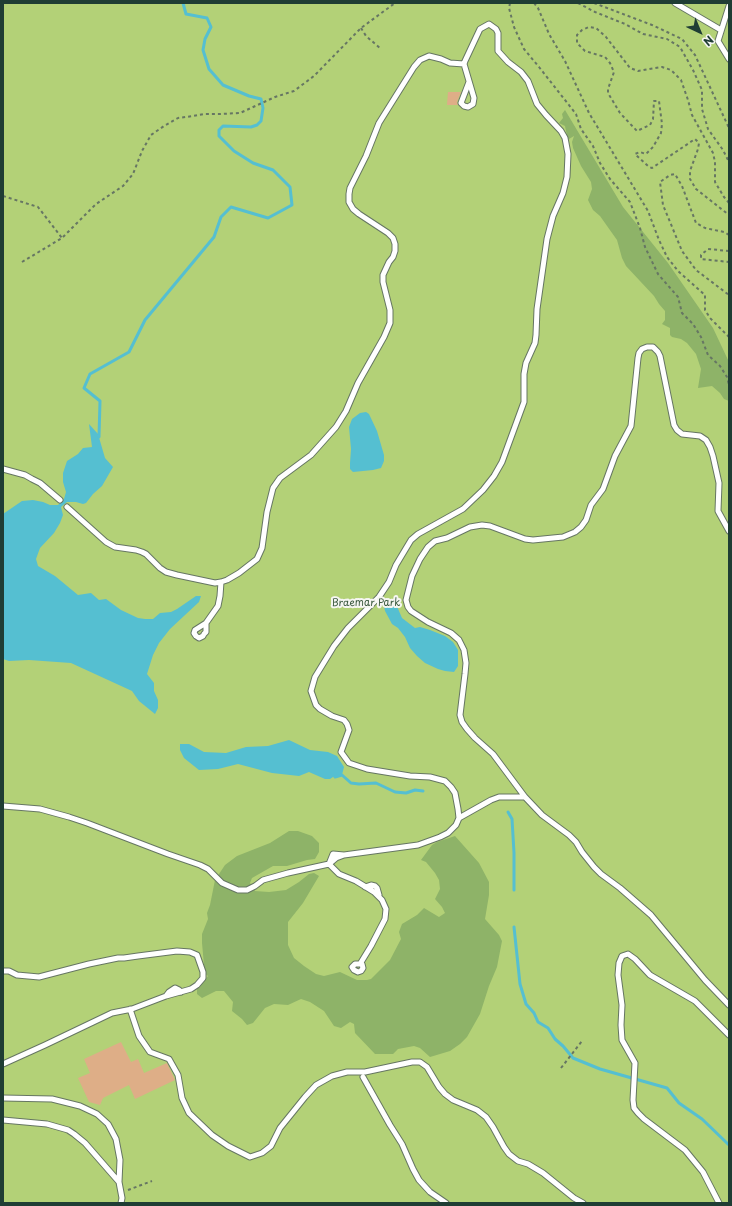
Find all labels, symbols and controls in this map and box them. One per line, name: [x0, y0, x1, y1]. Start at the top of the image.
north arrow: [680, 12, 720, 52]
text: N: [700, 32, 718, 50]
park label: Braemar Park: [332, 597, 400, 609]

